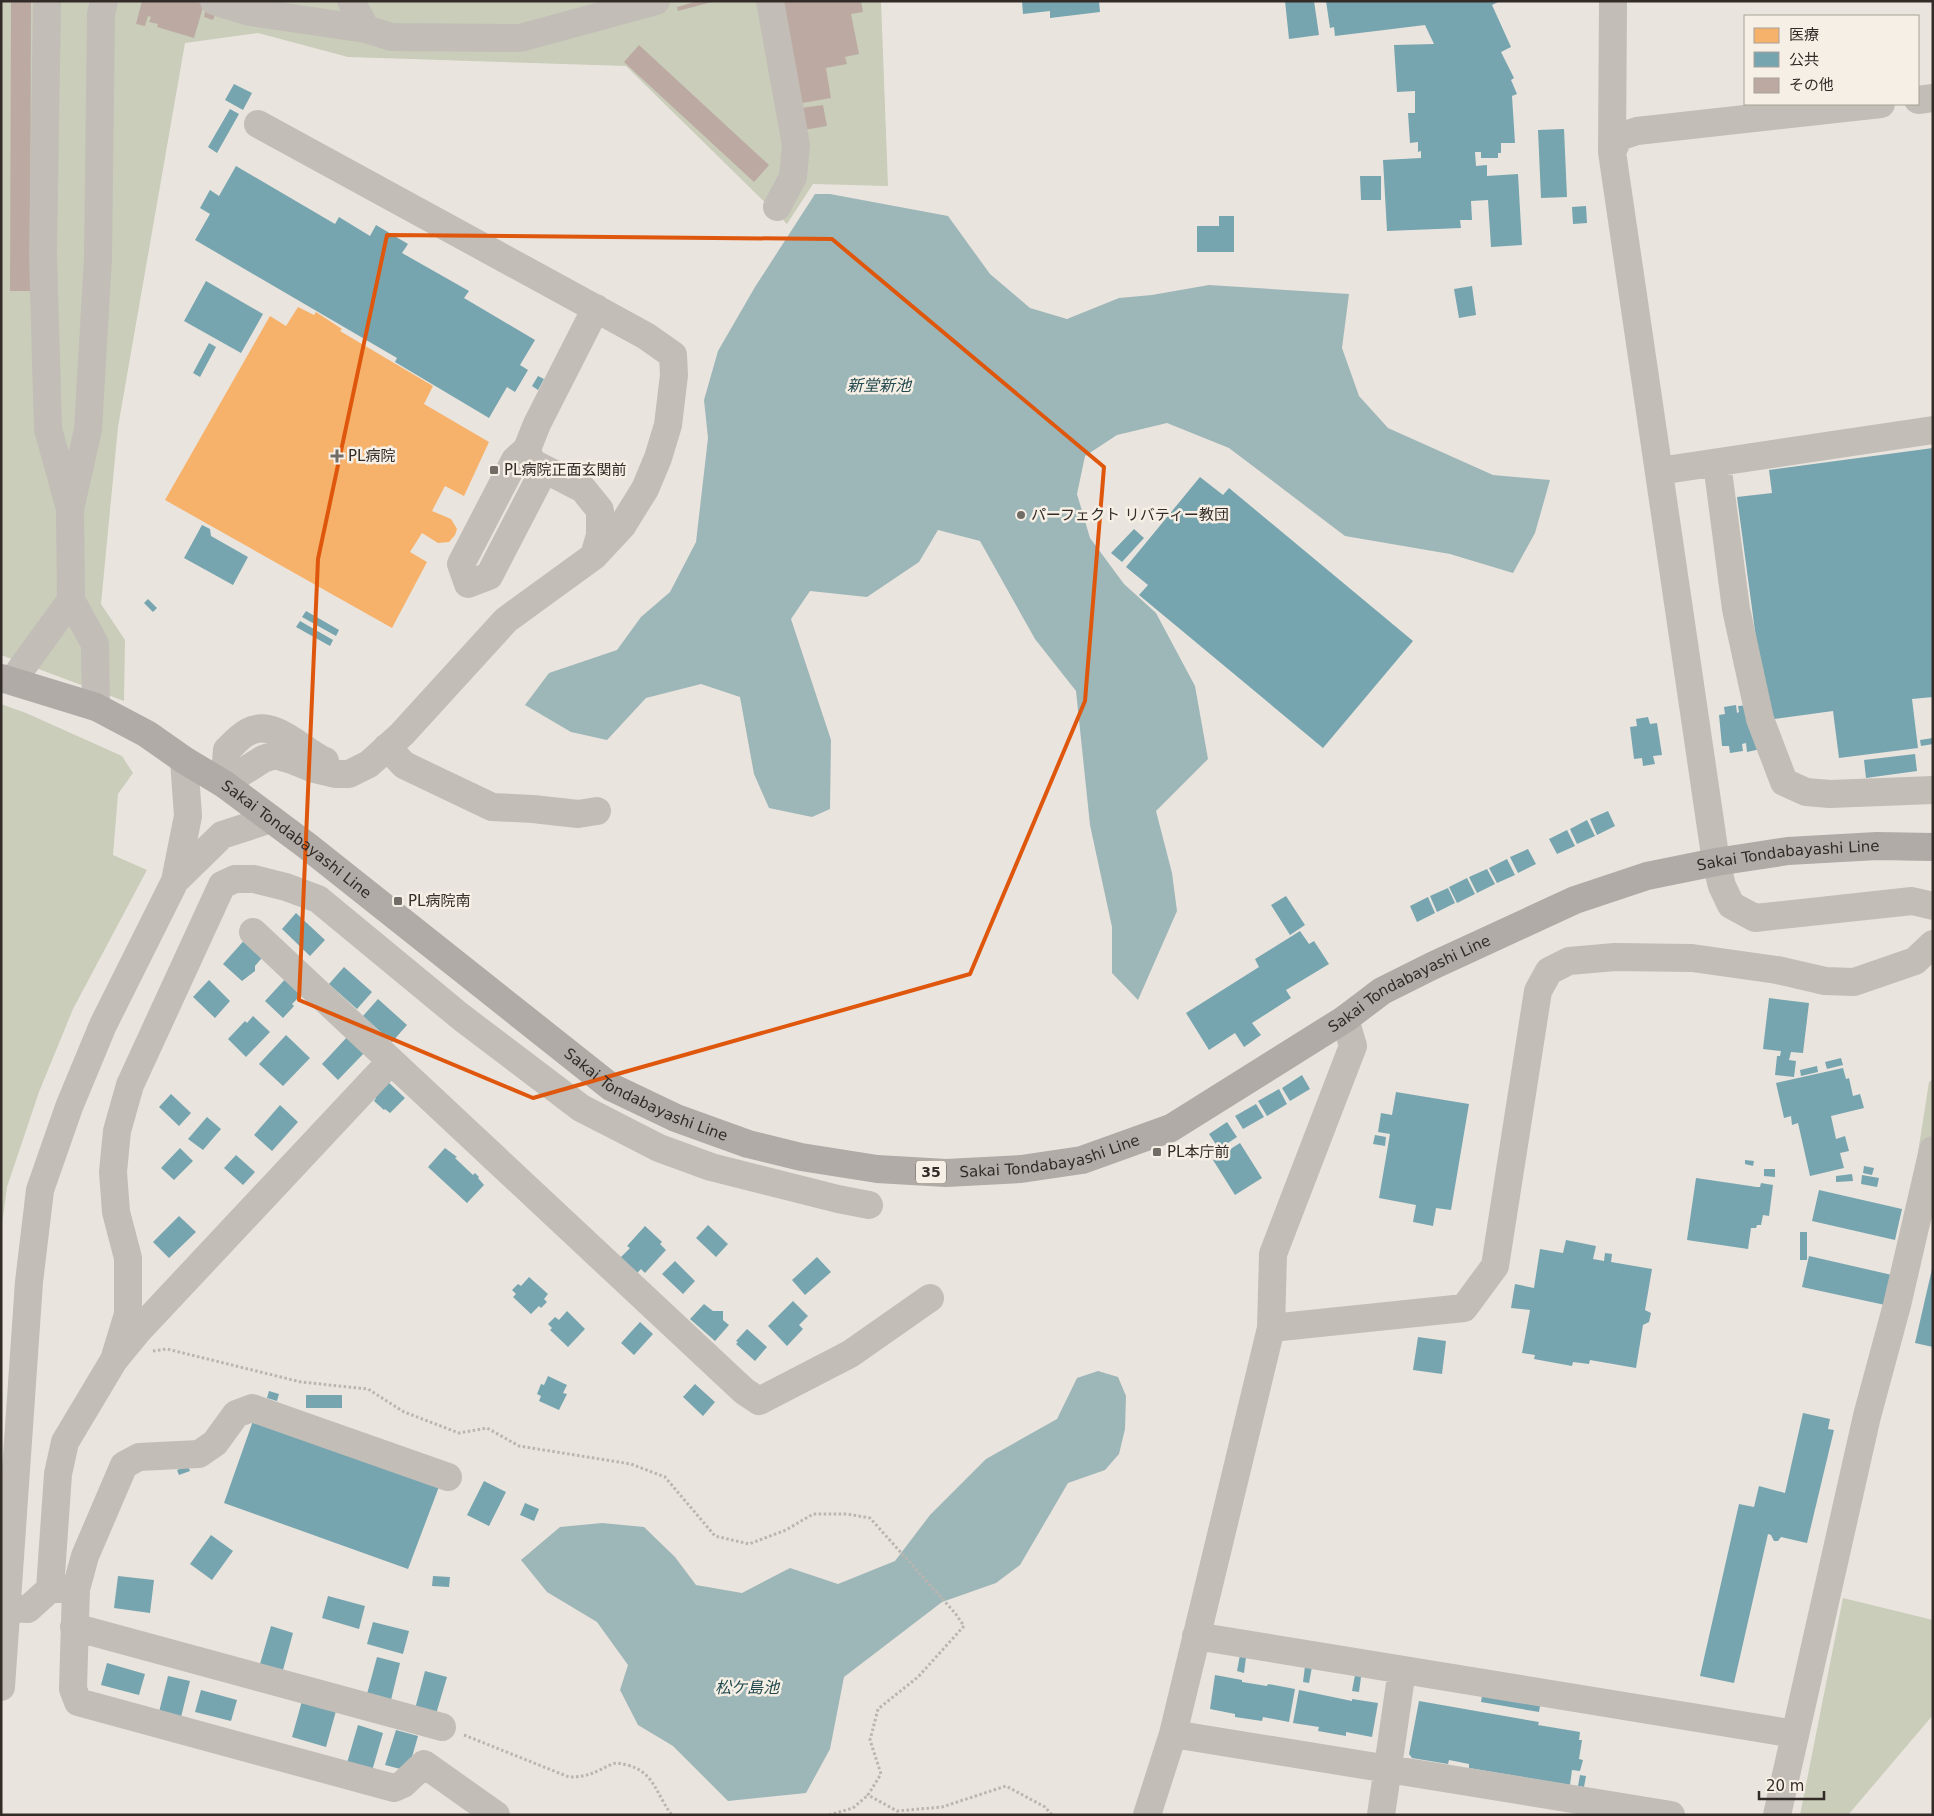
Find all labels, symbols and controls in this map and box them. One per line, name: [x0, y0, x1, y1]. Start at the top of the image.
legend: [1744, 15, 1919, 105]
text: 医療: [1789, 26, 1819, 44]
text: 公共: [1789, 51, 1819, 69]
text: その他: [1789, 76, 1834, 94]
water label: 新堂新池: [847, 376, 913, 395]
place label: PL病院: [348, 447, 395, 465]
marker: PL病院: [330, 449, 344, 463]
place label: PL病院正面玄関前: [504, 461, 626, 479]
marker: PL病院正面玄関前: [488, 464, 500, 476]
place label: パーフェクト リバティー教団: [1031, 506, 1229, 524]
marker: パーフェクト リバティー教団: [1015, 509, 1027, 521]
street label: Sakai Tondabayashi Line: [218, 776, 375, 902]
street label: Sakai Tondabayashi Line: [1695, 837, 1880, 875]
place label: PL病院南: [408, 892, 470, 910]
marker: PL病院南: [392, 895, 404, 907]
street label: Sakai Tondabayashi Line: [1325, 931, 1493, 1036]
street label: Sakai Tondabayashi Line: [560, 1044, 730, 1145]
street label: Sakai Tondabayashi Line: [959, 1131, 1142, 1181]
place label: PL本庁前: [1167, 1143, 1229, 1161]
marker: PL本庁前: [1151, 1146, 1163, 1158]
road number: 35: [916, 1160, 946, 1184]
water label: 松ケ島池: [715, 1678, 781, 1697]
scale bar: [1759, 1768, 1824, 1800]
text: 20 m: [1766, 1777, 1804, 1795]

